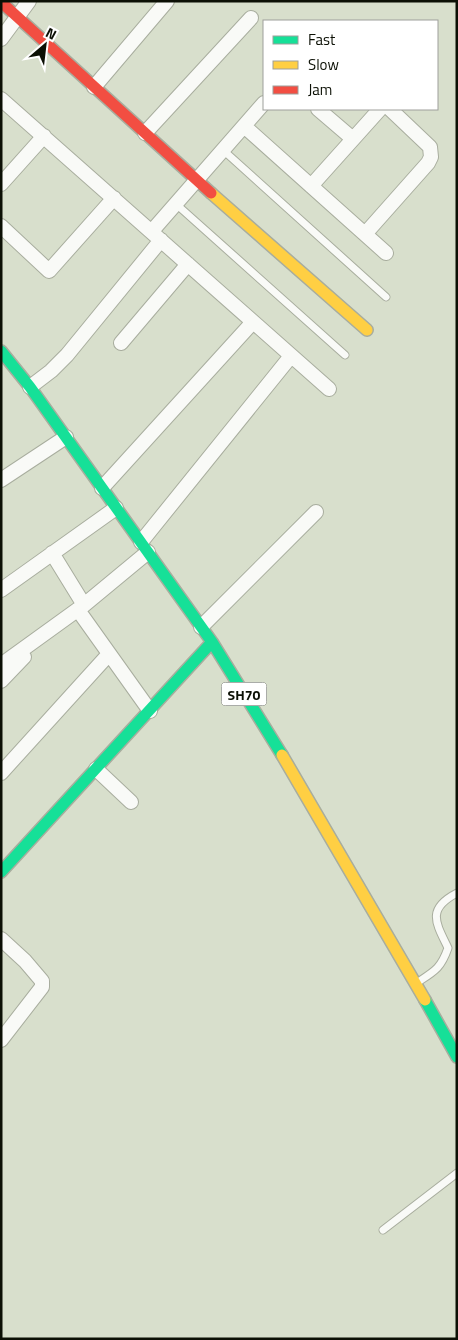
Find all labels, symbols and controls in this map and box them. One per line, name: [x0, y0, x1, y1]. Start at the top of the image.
north arrow: [20, 20, 70, 70]
legend: [263, 20, 438, 110]
text: N: [42, 22, 61, 45]
text: Fast: [308, 28, 336, 51]
text: Slow: [308, 53, 339, 76]
text: Jam: [308, 78, 332, 101]
road number: SH70: [222, 682, 266, 706]

